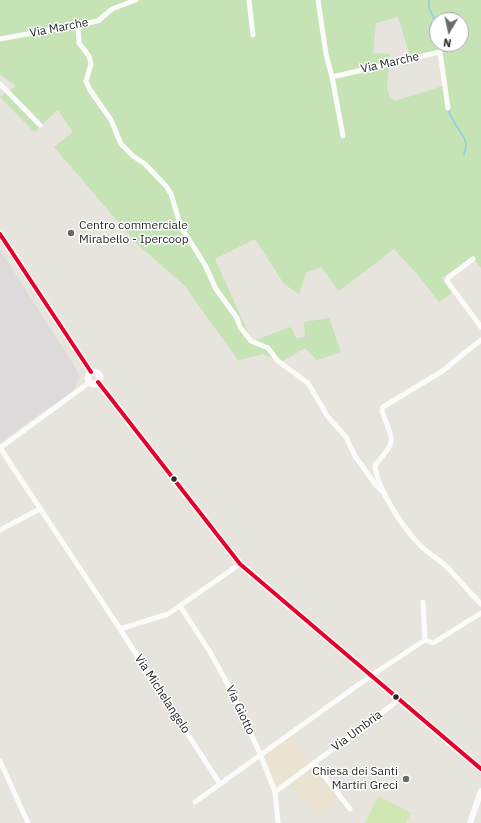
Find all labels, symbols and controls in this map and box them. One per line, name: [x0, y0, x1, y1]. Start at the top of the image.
north arrow: [429, 12, 469, 52]
street label: Via Marche: [28, 15, 90, 41]
text: N: [442, 35, 452, 50]
street label: Via Marche: [359, 49, 421, 77]
place label: Centro commerciale Mirabello - Ipercoop: [79, 219, 189, 247]
marker: Centro commerciale Mirabello - Ipercoop: [66, 228, 76, 238]
unlabelled marker: [169, 474, 179, 484]
street label: Via Michelangelo: [131, 652, 193, 736]
street label: Via Giotto: [222, 683, 258, 737]
unlabelled marker: [391, 692, 401, 702]
street label: Via Umbria: [329, 708, 385, 754]
place label: Chiesa dei Santi Martiri Greci: [312, 765, 398, 793]
marker: Chiesa dei Santi Martiri Greci: [401, 774, 411, 784]

